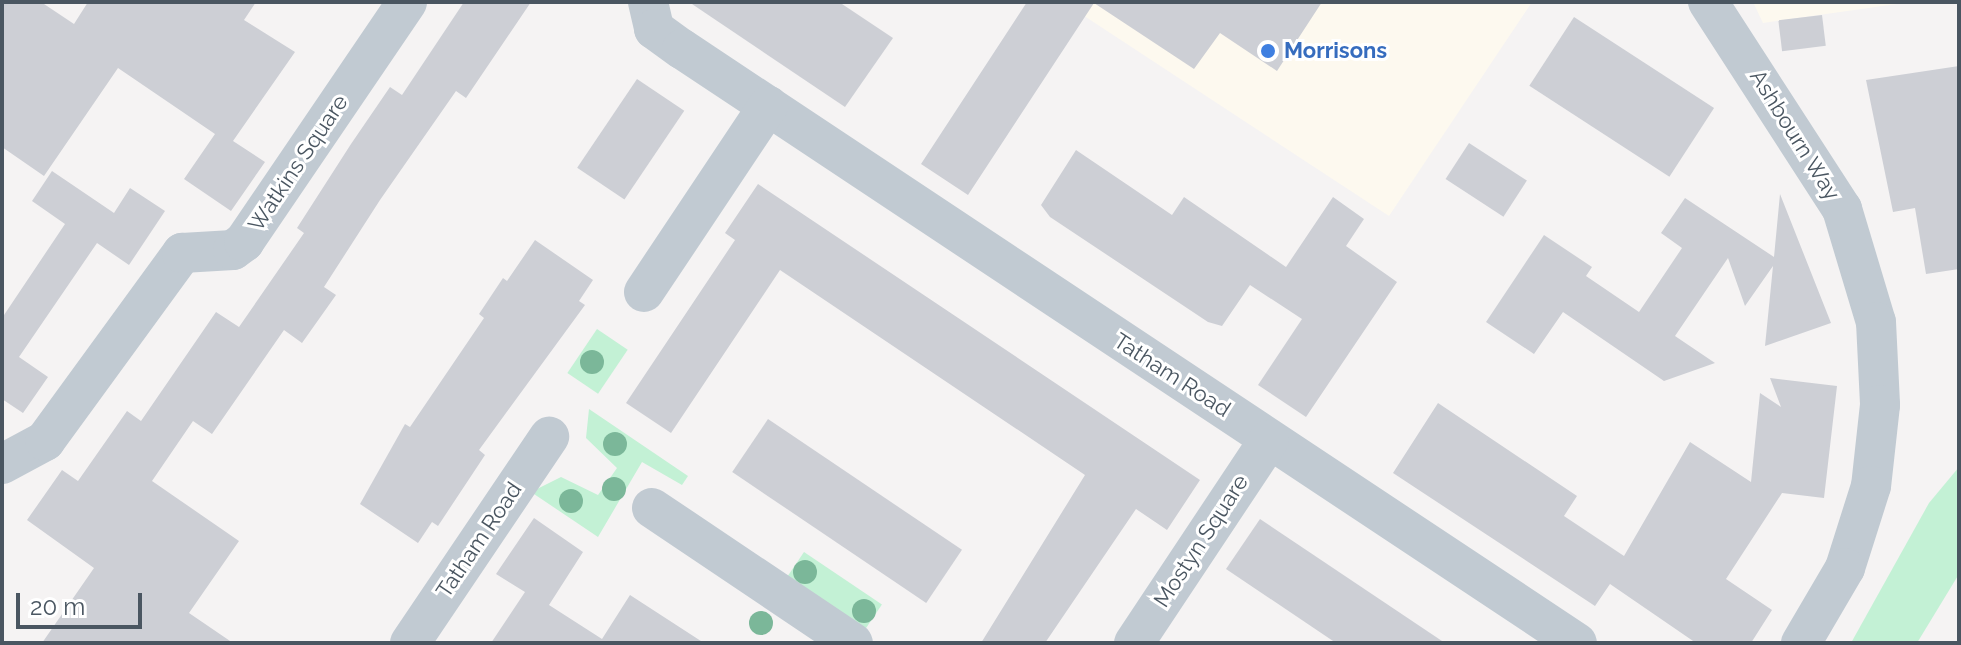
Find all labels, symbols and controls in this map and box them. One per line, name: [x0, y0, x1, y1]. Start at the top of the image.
place label: Morrisons: [1284, 38, 1387, 64]
marker: Morrisons: [1259, 42, 1277, 60]
street label: Ashbourn Way: [1744, 65, 1846, 205]
street label: Watkins Square: [243, 90, 353, 236]
street label: Tatham Road: [1109, 327, 1235, 423]
street label: Mostyn Square: [1148, 470, 1254, 612]
street label: Tatham Road: [431, 477, 527, 603]
scale bar: [20, 577, 146, 627]
text: 20 m: [30, 592, 85, 621]

